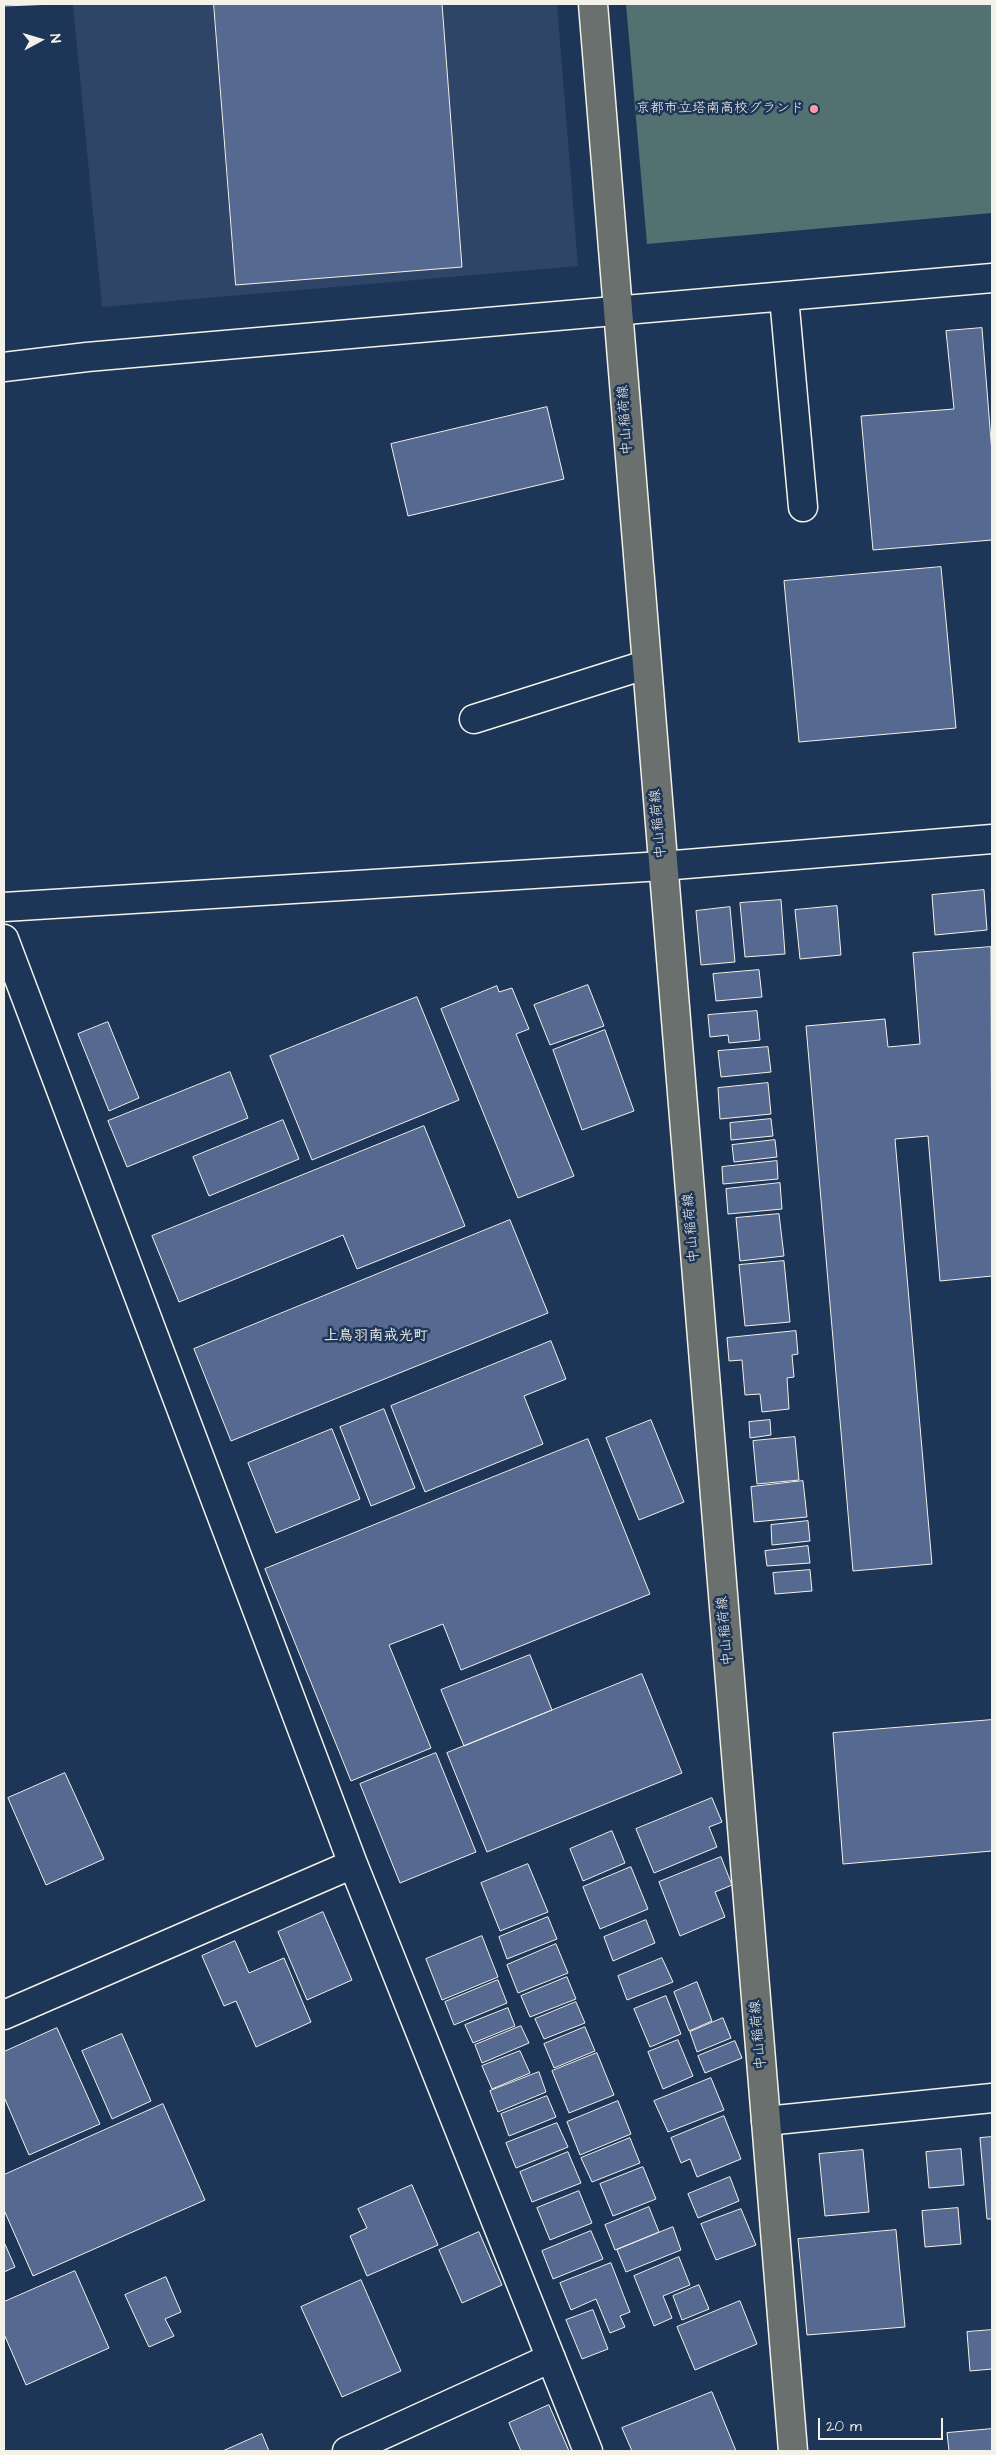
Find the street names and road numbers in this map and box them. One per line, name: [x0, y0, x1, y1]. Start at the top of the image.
street label: 中山稲荷線: [615, 384, 637, 456]
street label: 中山稲荷線: [648, 788, 670, 860]
street label: 中山稲荷線: [681, 1192, 703, 1264]
street label: 中山稲荷線: [715, 1595, 737, 1667]
street label: 中山稲荷線: [748, 1999, 770, 2071]

